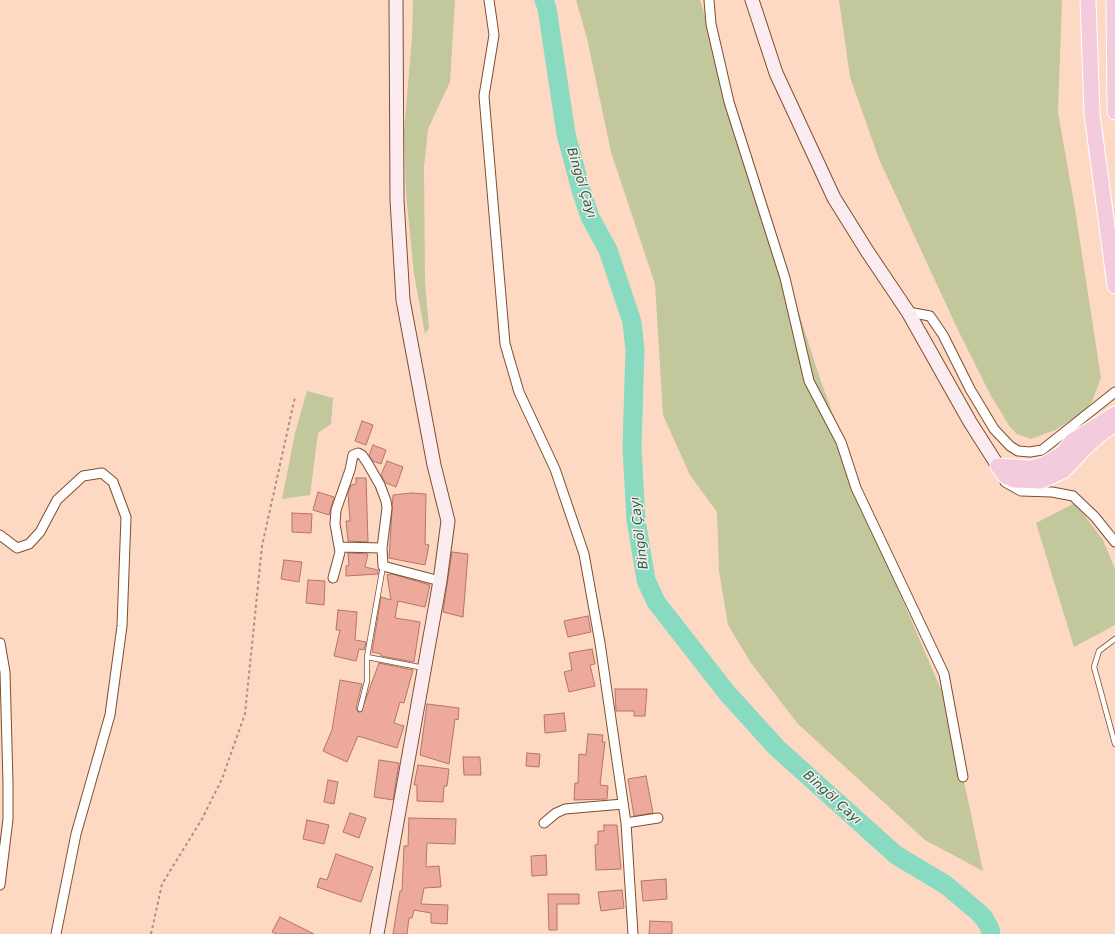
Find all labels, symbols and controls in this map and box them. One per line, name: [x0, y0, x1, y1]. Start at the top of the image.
water label: Bingöl Çayı: [563, 146, 599, 220]
water label: Bingöl Çayı: [628, 496, 652, 570]
water label: Bingöl Çayı: [800, 768, 864, 828]

